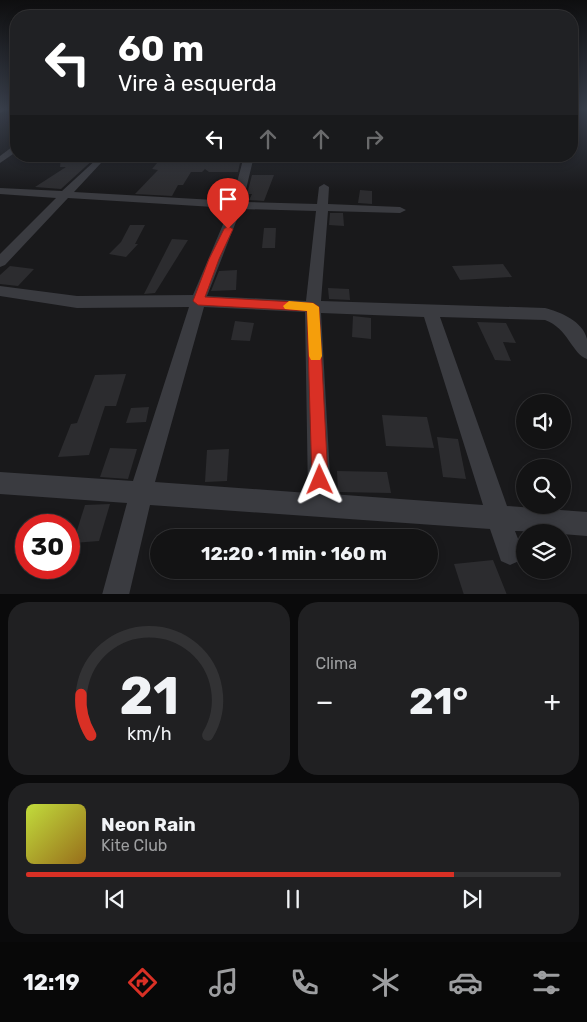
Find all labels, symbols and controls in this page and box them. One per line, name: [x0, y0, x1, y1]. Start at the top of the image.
text: 60 m: [118, 28, 204, 70]
icon: left: [35, 30, 100, 95]
text: Vire à esquerda: [118, 70, 277, 97]
icon: left: [201, 125, 229, 153]
icon: ahead: [254, 125, 282, 153]
icon: ahead: [307, 125, 335, 153]
icon: right: [360, 125, 388, 153]
pin: [207, 178, 249, 229]
icon: arrive: [214, 185, 242, 213]
map controls: [516, 394, 571, 579]
button: sound: [516, 394, 571, 449]
position arrow: [293, 453, 345, 505]
button: search: [516, 459, 571, 514]
speed limit sign: 30: [15, 514, 80, 579]
button: layers: [516, 524, 571, 579]
text: 12:20 · 1 min · 160 m: [201, 542, 387, 565]
text: Clima: [316, 654, 357, 673]
text: 21: [119, 665, 179, 727]
text: 21°: [409, 678, 468, 724]
text: −: [316, 685, 334, 718]
text: +: [544, 685, 561, 718]
text: km/h: [126, 723, 171, 744]
text: Neon Rain: [101, 813, 196, 836]
text: Kite Club: [101, 836, 167, 855]
icon: previous: [101, 885, 129, 913]
icon: pause: [279, 885, 307, 913]
icon: next: [458, 885, 486, 913]
icon: directions: [125, 965, 160, 1000]
icon: music: [206, 965, 241, 1000]
icon: phone: [287, 965, 322, 1000]
icon: climate: [368, 965, 403, 1000]
icon: car: [448, 965, 483, 1000]
icon: filters: [529, 965, 564, 1000]
text: 12:19: [23, 969, 80, 996]

